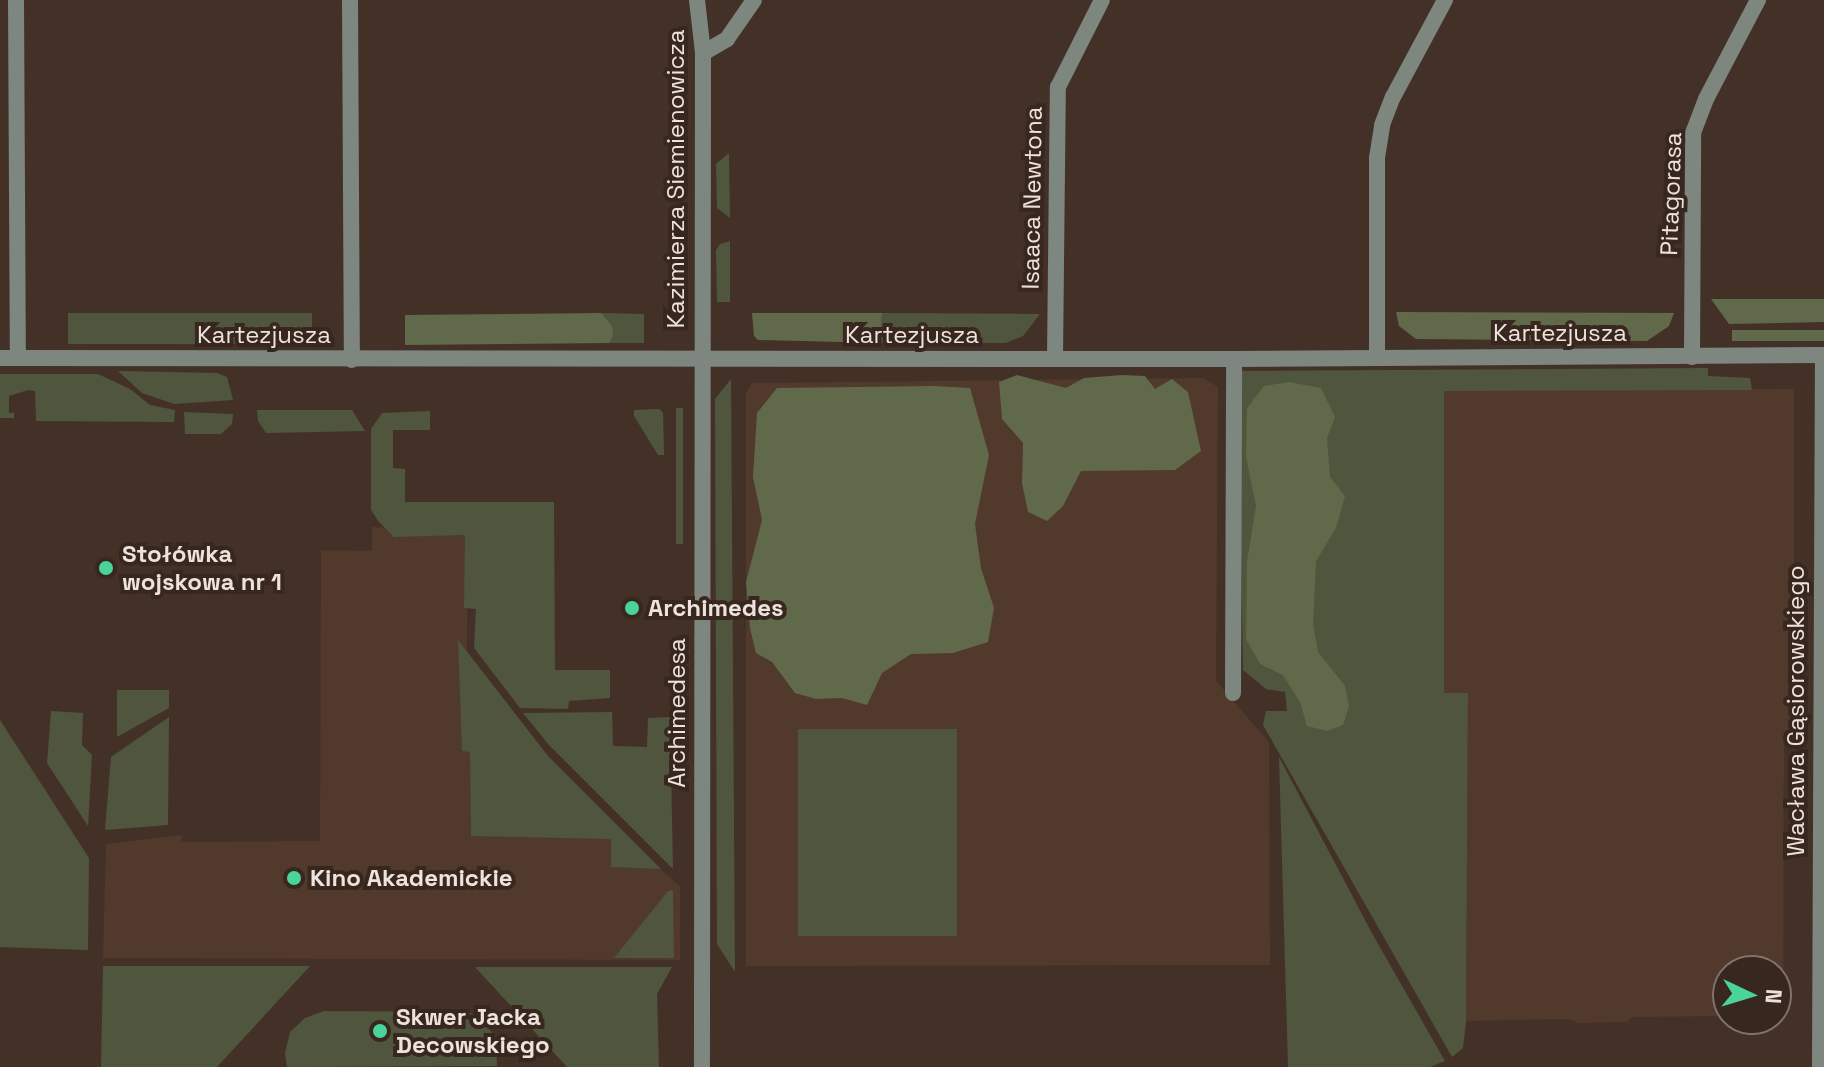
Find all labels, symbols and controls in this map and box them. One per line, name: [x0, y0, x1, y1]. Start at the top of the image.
street label: Kazimierza Siemienowicza: [662, 29, 690, 329]
street label: Isaaca Newtona: [1016, 106, 1048, 290]
street label: Pitagorasa: [1654, 132, 1688, 256]
street label: Kartezjusza: [1493, 319, 1627, 347]
street label: Kartezjusza: [197, 321, 331, 349]
street label: Kartezjusza: [845, 321, 979, 349]
place label: Stołówka wojskowa nr 1: [122, 540, 282, 596]
marker: Stołówka wojskowa nr 1: [97, 559, 115, 577]
street label: Wacława Gąsiorowskiego: [1782, 565, 1810, 857]
place label: Archimedes: [648, 594, 784, 622]
marker: Archimedes: [623, 599, 641, 617]
street label: Archimedesa: [663, 638, 691, 788]
place label: Kino Akademickie: [310, 864, 513, 892]
marker: Kino Akademickie: [285, 869, 303, 887]
north arrow: [1712, 955, 1792, 1035]
text: N: [1759, 988, 1788, 1005]
place label: Skwer Jacka Decowskiego: [396, 1003, 550, 1059]
marker: Skwer Jacka Decowskiego: [371, 1022, 389, 1040]

